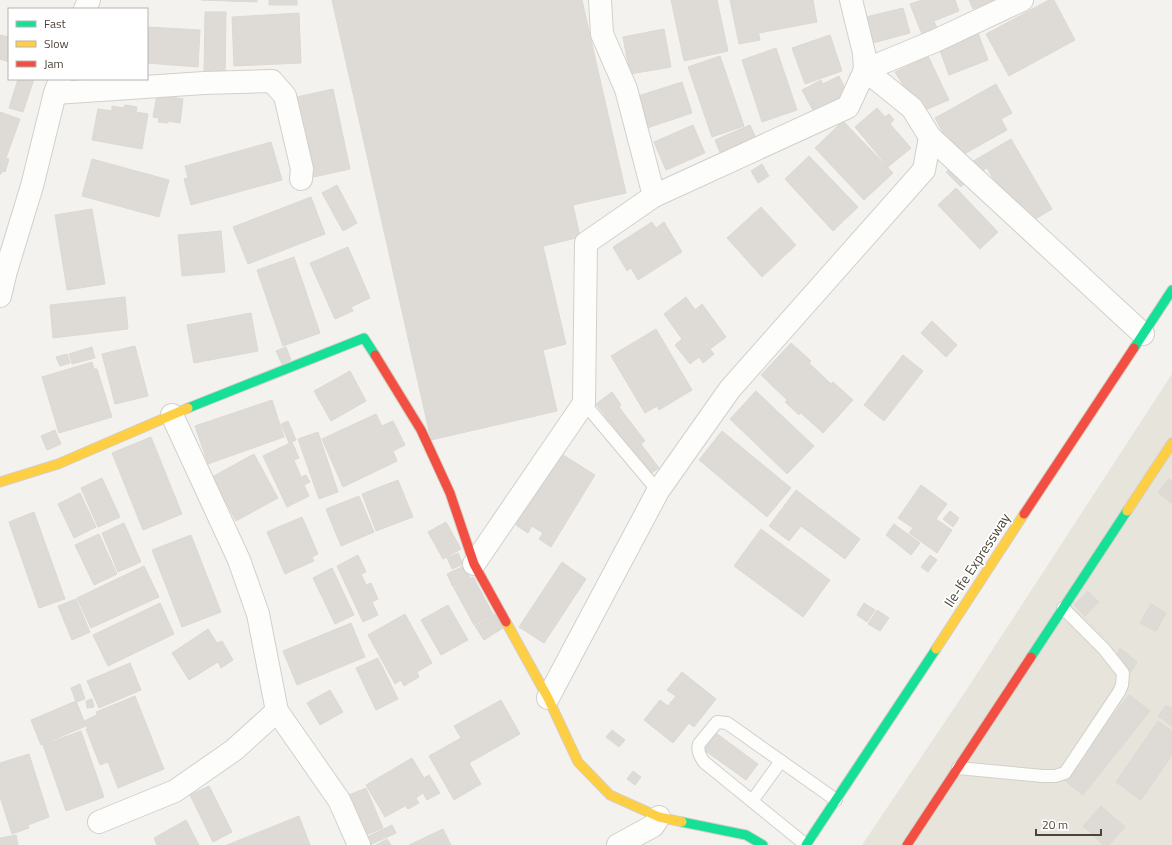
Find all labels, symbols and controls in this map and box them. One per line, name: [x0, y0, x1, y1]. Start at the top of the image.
legend: [8, 8, 148, 80]
text: Fast: [44, 14, 67, 33]
text: Slow: [44, 34, 69, 53]
text: Jam: [44, 54, 64, 73]
street label: Ile-Ife Expressway: [938, 508, 1015, 611]
scale bar: [1036, 811, 1101, 837]
text: 20 m: [1042, 815, 1068, 834]

